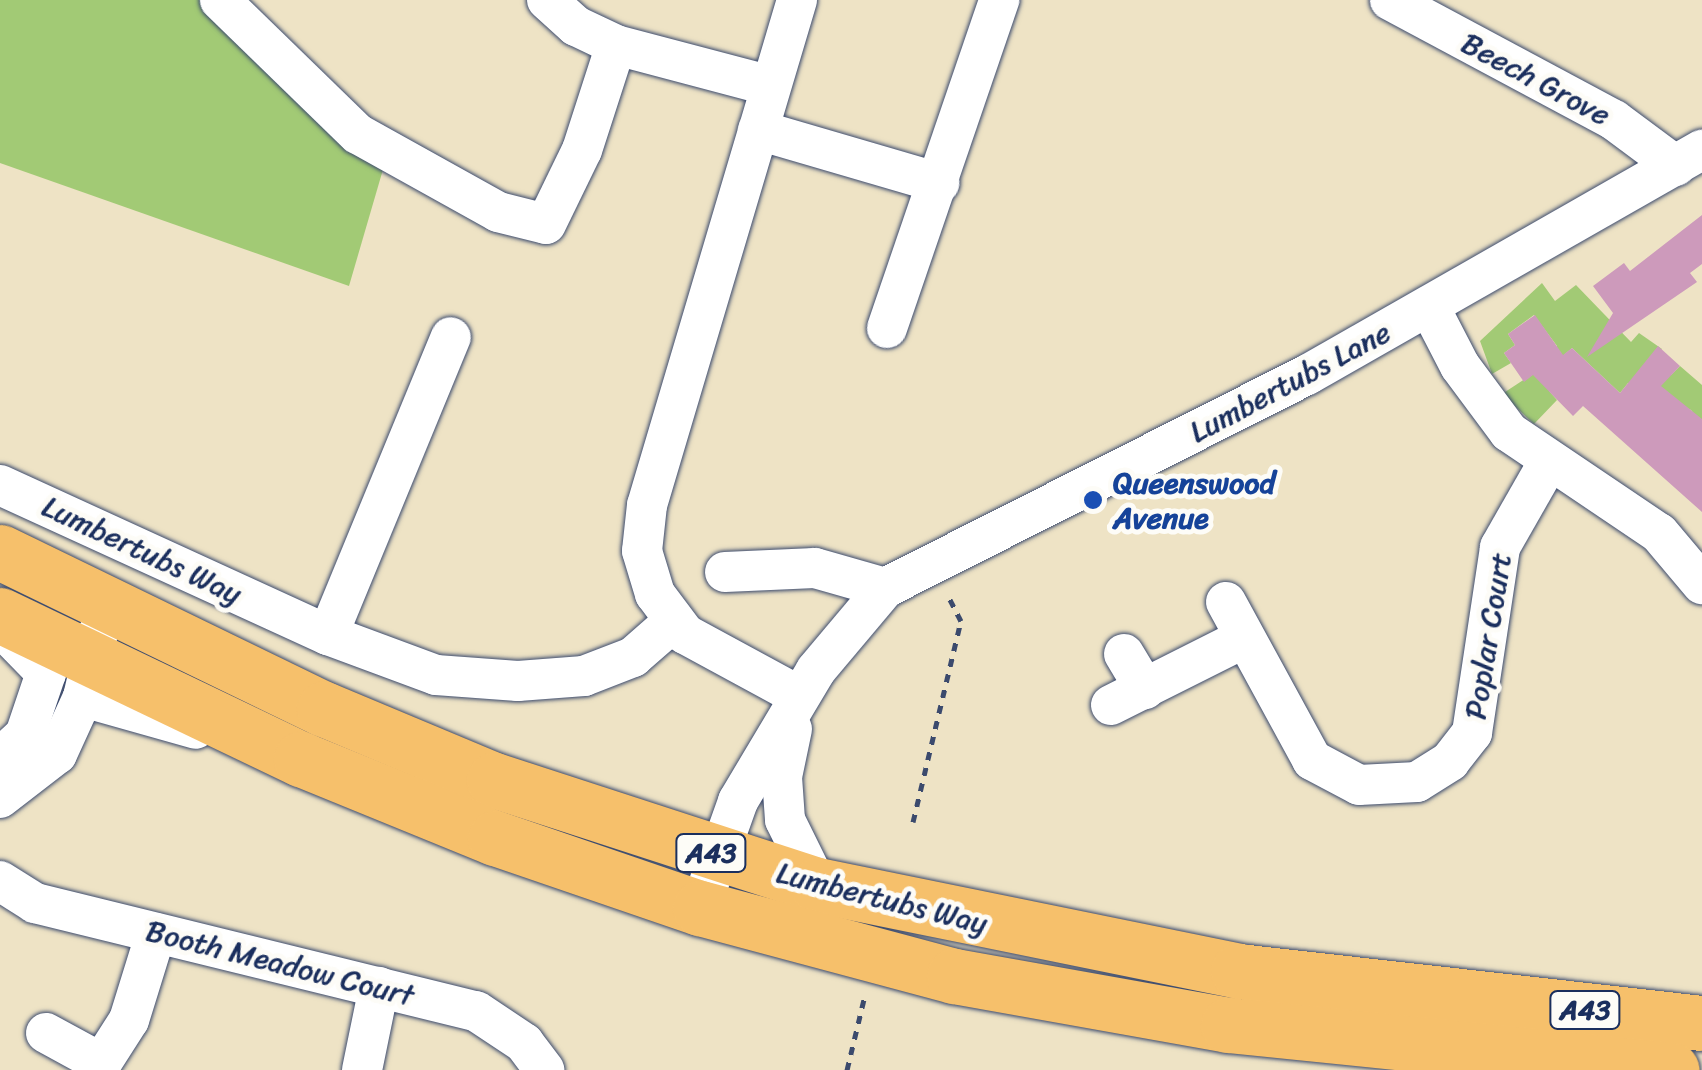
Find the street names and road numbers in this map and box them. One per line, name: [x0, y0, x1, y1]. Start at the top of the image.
street label: Beech Grove: [1455, 25, 1617, 133]
street label: Lumbertubs Lane: [1183, 314, 1397, 450]
street label: Lumbertubs Way: [37, 488, 247, 612]
street label: Poplar Court: [1457, 550, 1519, 722]
road number: A43: [674, 830, 748, 876]
street label: Lumbertubs Way: [773, 854, 991, 942]
street label: Booth Meadow Court: [142, 912, 418, 1014]
road number: A43: [1548, 987, 1622, 1033]

